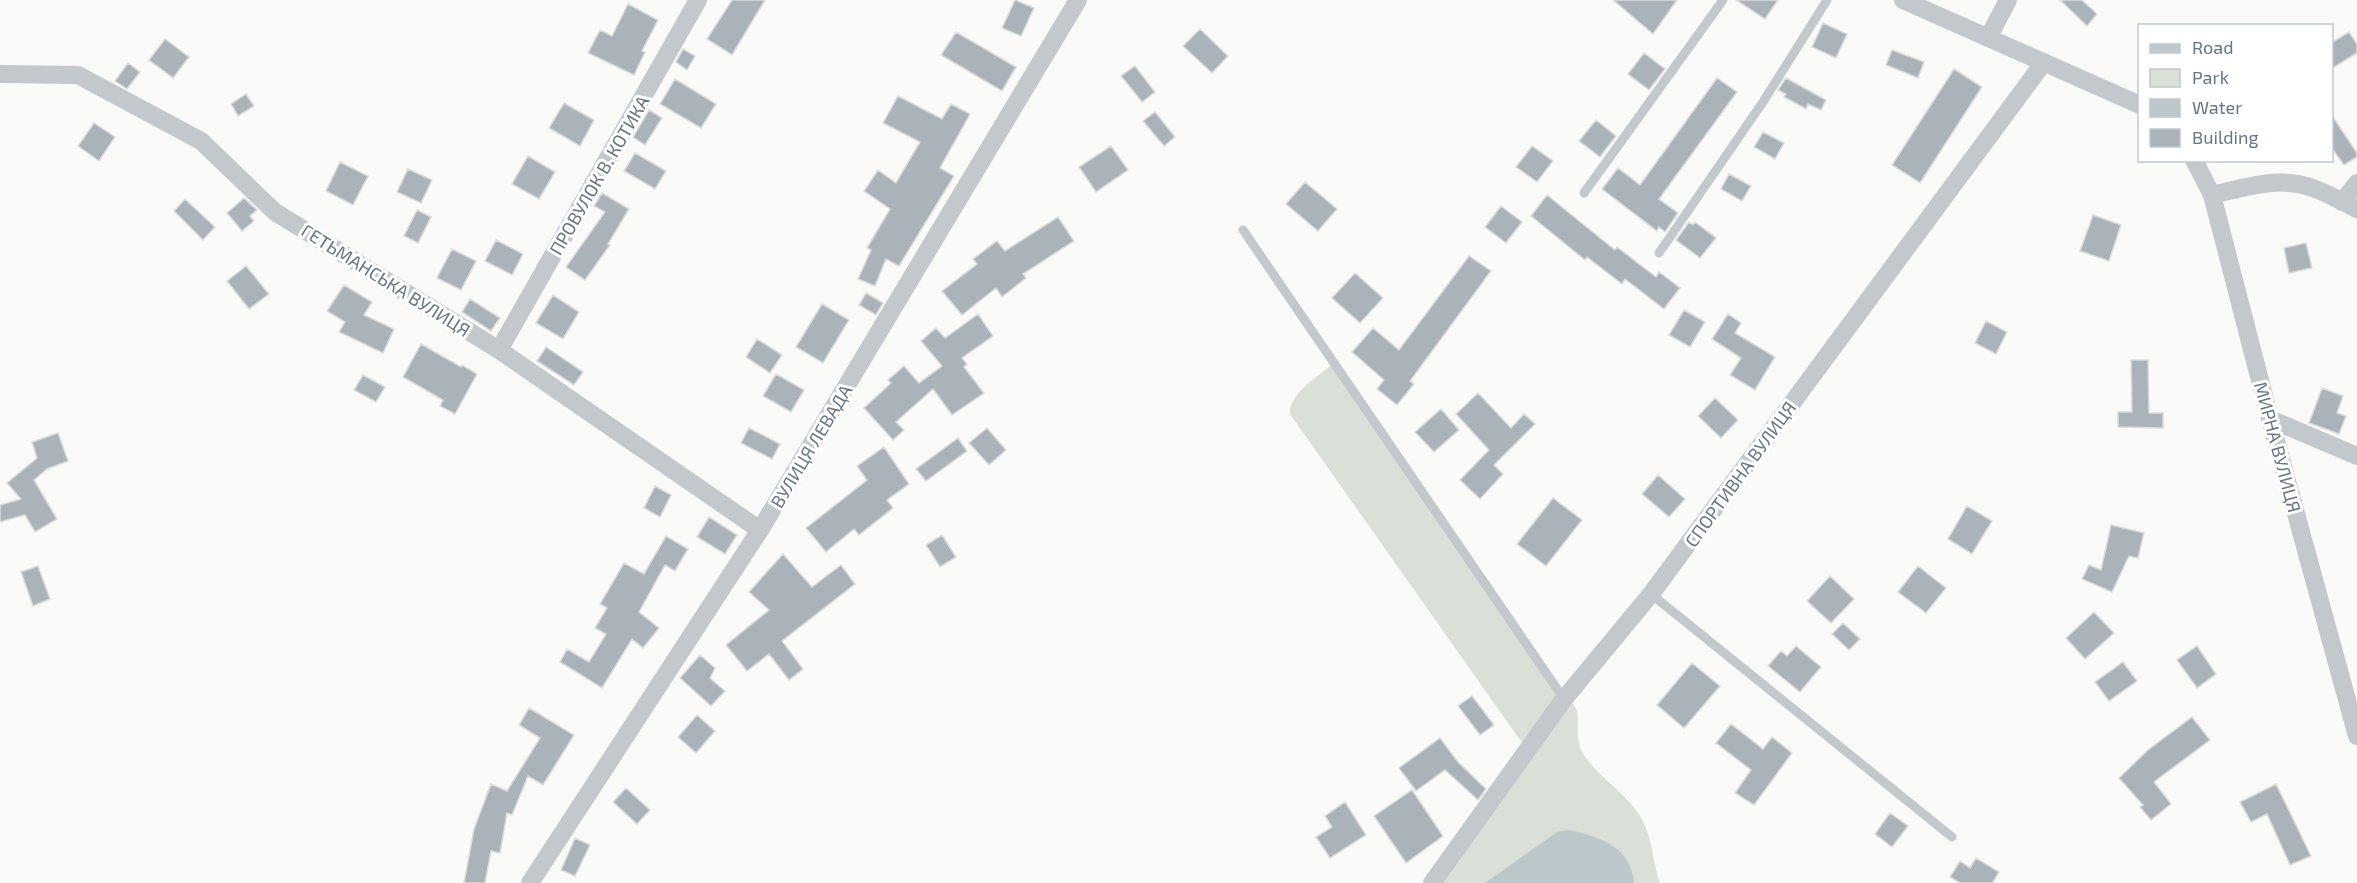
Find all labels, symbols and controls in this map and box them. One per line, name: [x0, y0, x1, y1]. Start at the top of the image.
legend: [2138, 24, 2333, 162]
text: Road: [2192, 36, 2233, 58]
text: Park: [2192, 66, 2229, 88]
street label: ПРОВУЛОК В. КОТИКА: [544, 91, 654, 259]
text: Water: [2192, 96, 2242, 118]
text: Building: [2192, 126, 2259, 148]
street label: ГЕТЬМАНСЬКА ВУЛИЦЯ: [298, 219, 474, 341]
street label: МИРНА ВУЛИЦЯ: [2250, 379, 2306, 515]
street label: ВУЛИЦЯ ЛЕВАДА: [766, 380, 857, 512]
street label: СПОРТИВНА ВУЛИЦЯ: [1680, 397, 1800, 551]

